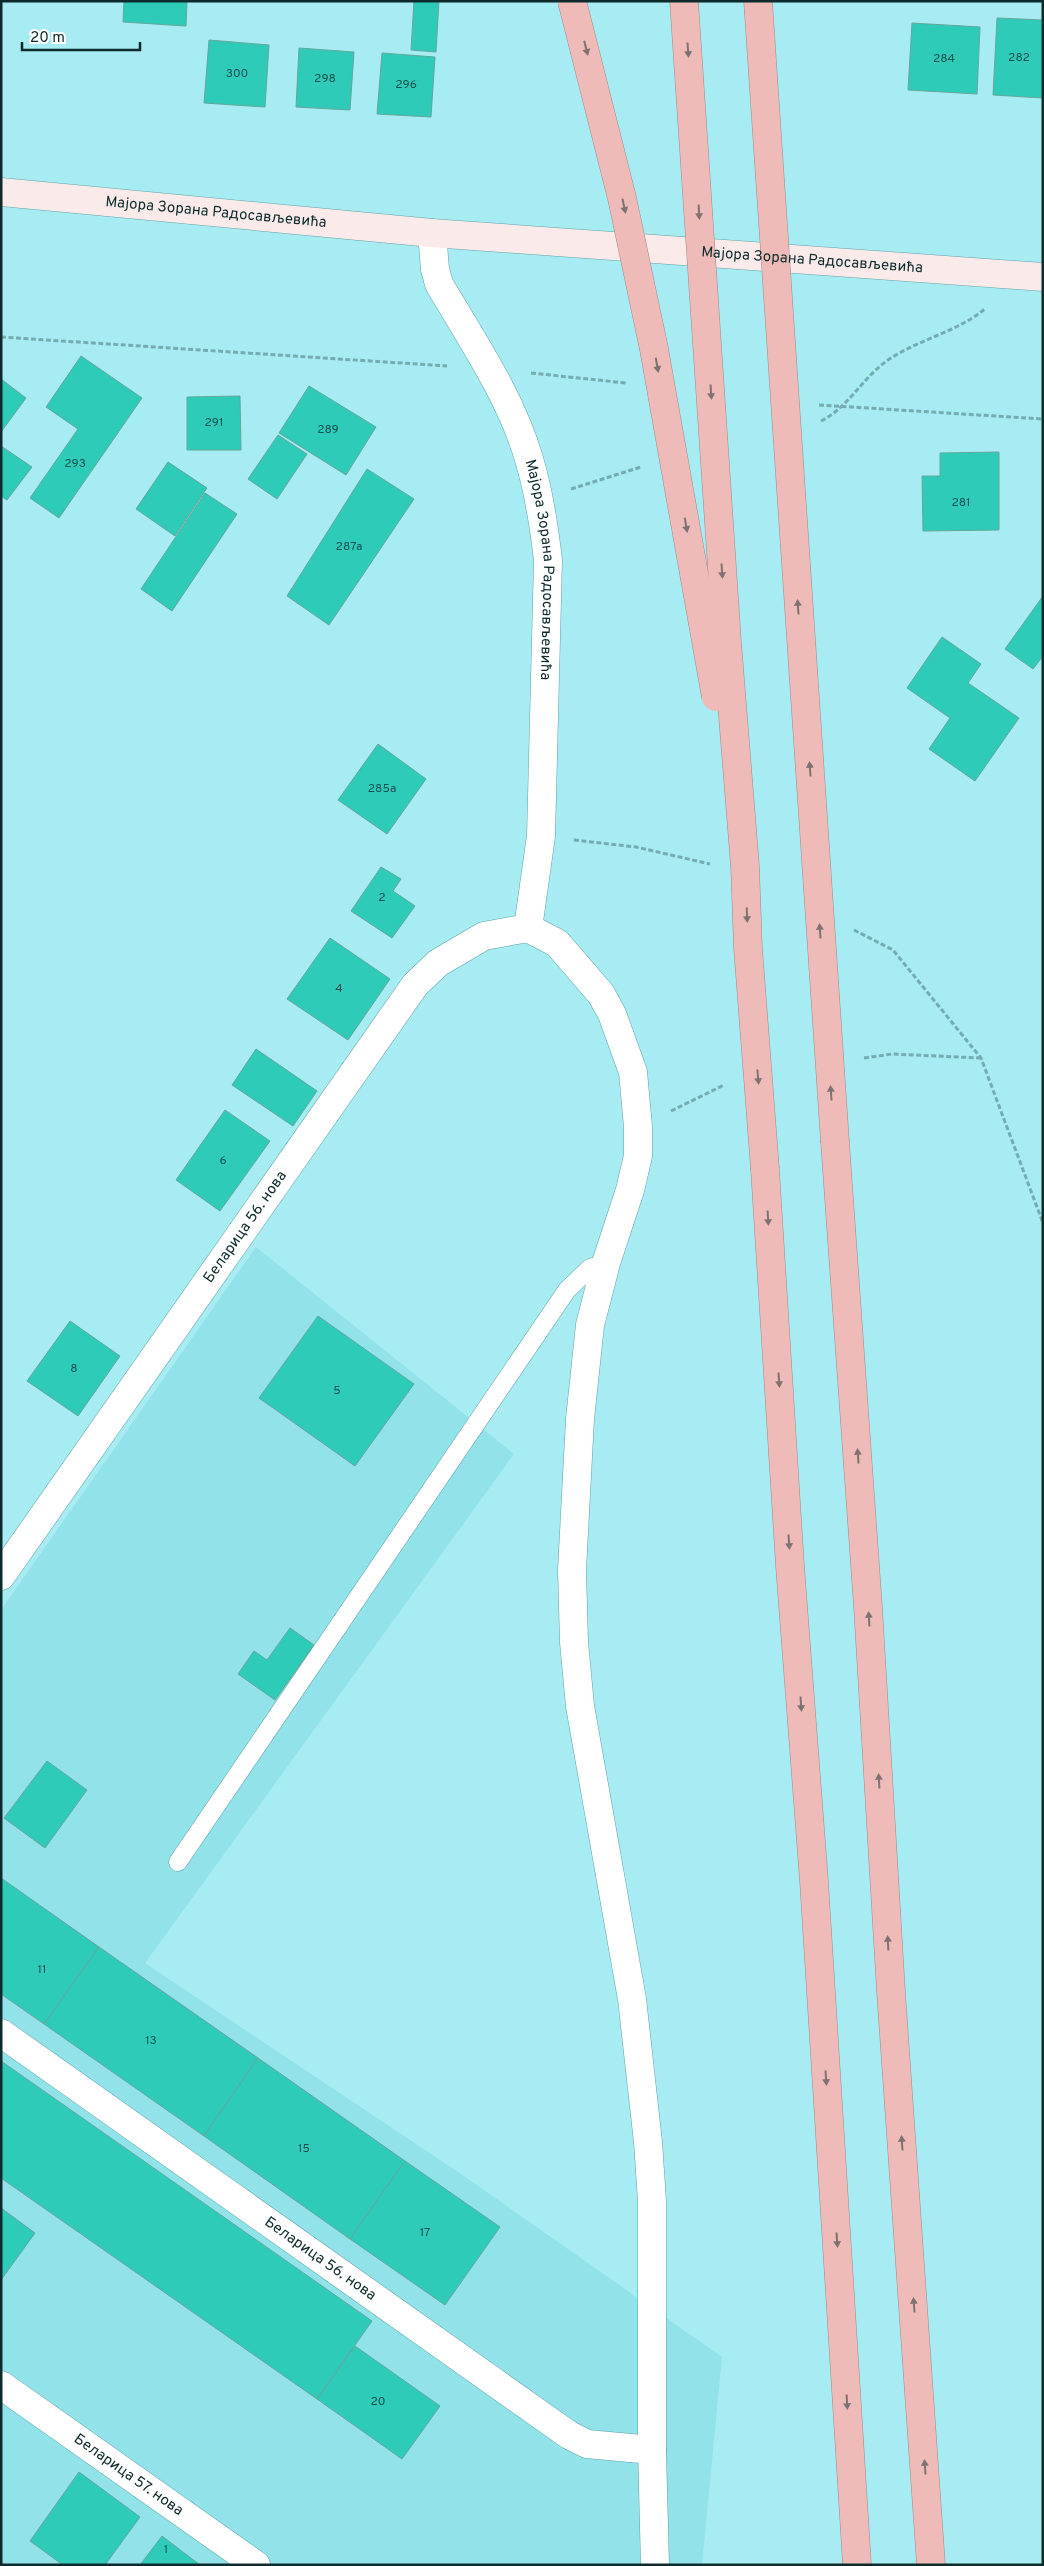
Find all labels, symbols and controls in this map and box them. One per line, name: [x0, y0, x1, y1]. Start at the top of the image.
scale bar: [22, 20, 140, 52]
text: 20 m: [30, 29, 65, 48]
one-way arrow: [582, 41, 590, 56]
one-way arrow: [684, 42, 692, 58]
house number: 282: [1008, 50, 1030, 66]
house number: 284: [933, 51, 955, 67]
house number: 300: [226, 66, 248, 82]
house number: 298: [314, 71, 336, 87]
house number: 296: [395, 77, 417, 93]
street label: Мајора Зорана Радосављевића: [105, 192, 328, 232]
one-way arrow: [620, 199, 628, 214]
one-way arrow: [695, 204, 703, 220]
street label: Мајора Зорана Радосављевића: [701, 243, 924, 278]
one-way arrow: [653, 358, 661, 374]
one-way arrow: [707, 384, 715, 400]
house number: 291: [205, 415, 223, 431]
house number: 289: [317, 422, 339, 438]
house number: 293: [64, 456, 86, 472]
street label: Мајора Зорана Радосављевића: [520, 457, 558, 680]
house number: 281: [951, 495, 971, 511]
one-way arrow: [682, 517, 690, 533]
house number: 287a: [336, 539, 362, 555]
one-way arrow: [719, 563, 727, 579]
one-way arrow: [793, 599, 801, 615]
one-way arrow: [805, 761, 813, 777]
house number: 285a: [368, 781, 396, 797]
house number: 2: [378, 890, 386, 906]
one-way arrow: [743, 907, 751, 923]
one-way arrow: [816, 923, 824, 939]
house number: 4: [335, 981, 343, 997]
one-way arrow: [754, 1069, 762, 1085]
one-way arrow: [827, 1085, 835, 1101]
house number: 6: [219, 1153, 227, 1169]
street label: Беларица 56. нова: [200, 1167, 291, 1287]
one-way arrow: [765, 1210, 773, 1226]
house number: 8: [70, 1361, 78, 1377]
one-way arrow: [775, 1372, 783, 1388]
house number: 5: [333, 1383, 341, 1399]
one-way arrow: [853, 1448, 861, 1464]
one-way arrow: [785, 1534, 793, 1550]
one-way arrow: [864, 1610, 872, 1626]
one-way arrow: [797, 1696, 805, 1712]
one-way arrow: [874, 1772, 882, 1788]
one-way arrow: [884, 1935, 892, 1951]
house number: 11: [38, 1962, 46, 1978]
house number: 13: [145, 2033, 157, 2049]
one-way arrow: [823, 2070, 831, 2086]
one-way arrow: [898, 2134, 906, 2150]
house number: 15: [298, 2141, 310, 2157]
street label: Беларица 56. нова: [261, 2213, 380, 2305]
house number: 17: [420, 2225, 430, 2241]
one-way arrow: [834, 2232, 842, 2248]
one-way arrow: [909, 2296, 917, 2312]
house number: 20: [370, 2394, 386, 2410]
one-way arrow: [844, 2395, 852, 2411]
street label: Беларица 57. нова: [70, 2430, 187, 2520]
one-way arrow: [921, 2459, 929, 2475]
house number: 1: [164, 2542, 168, 2558]

